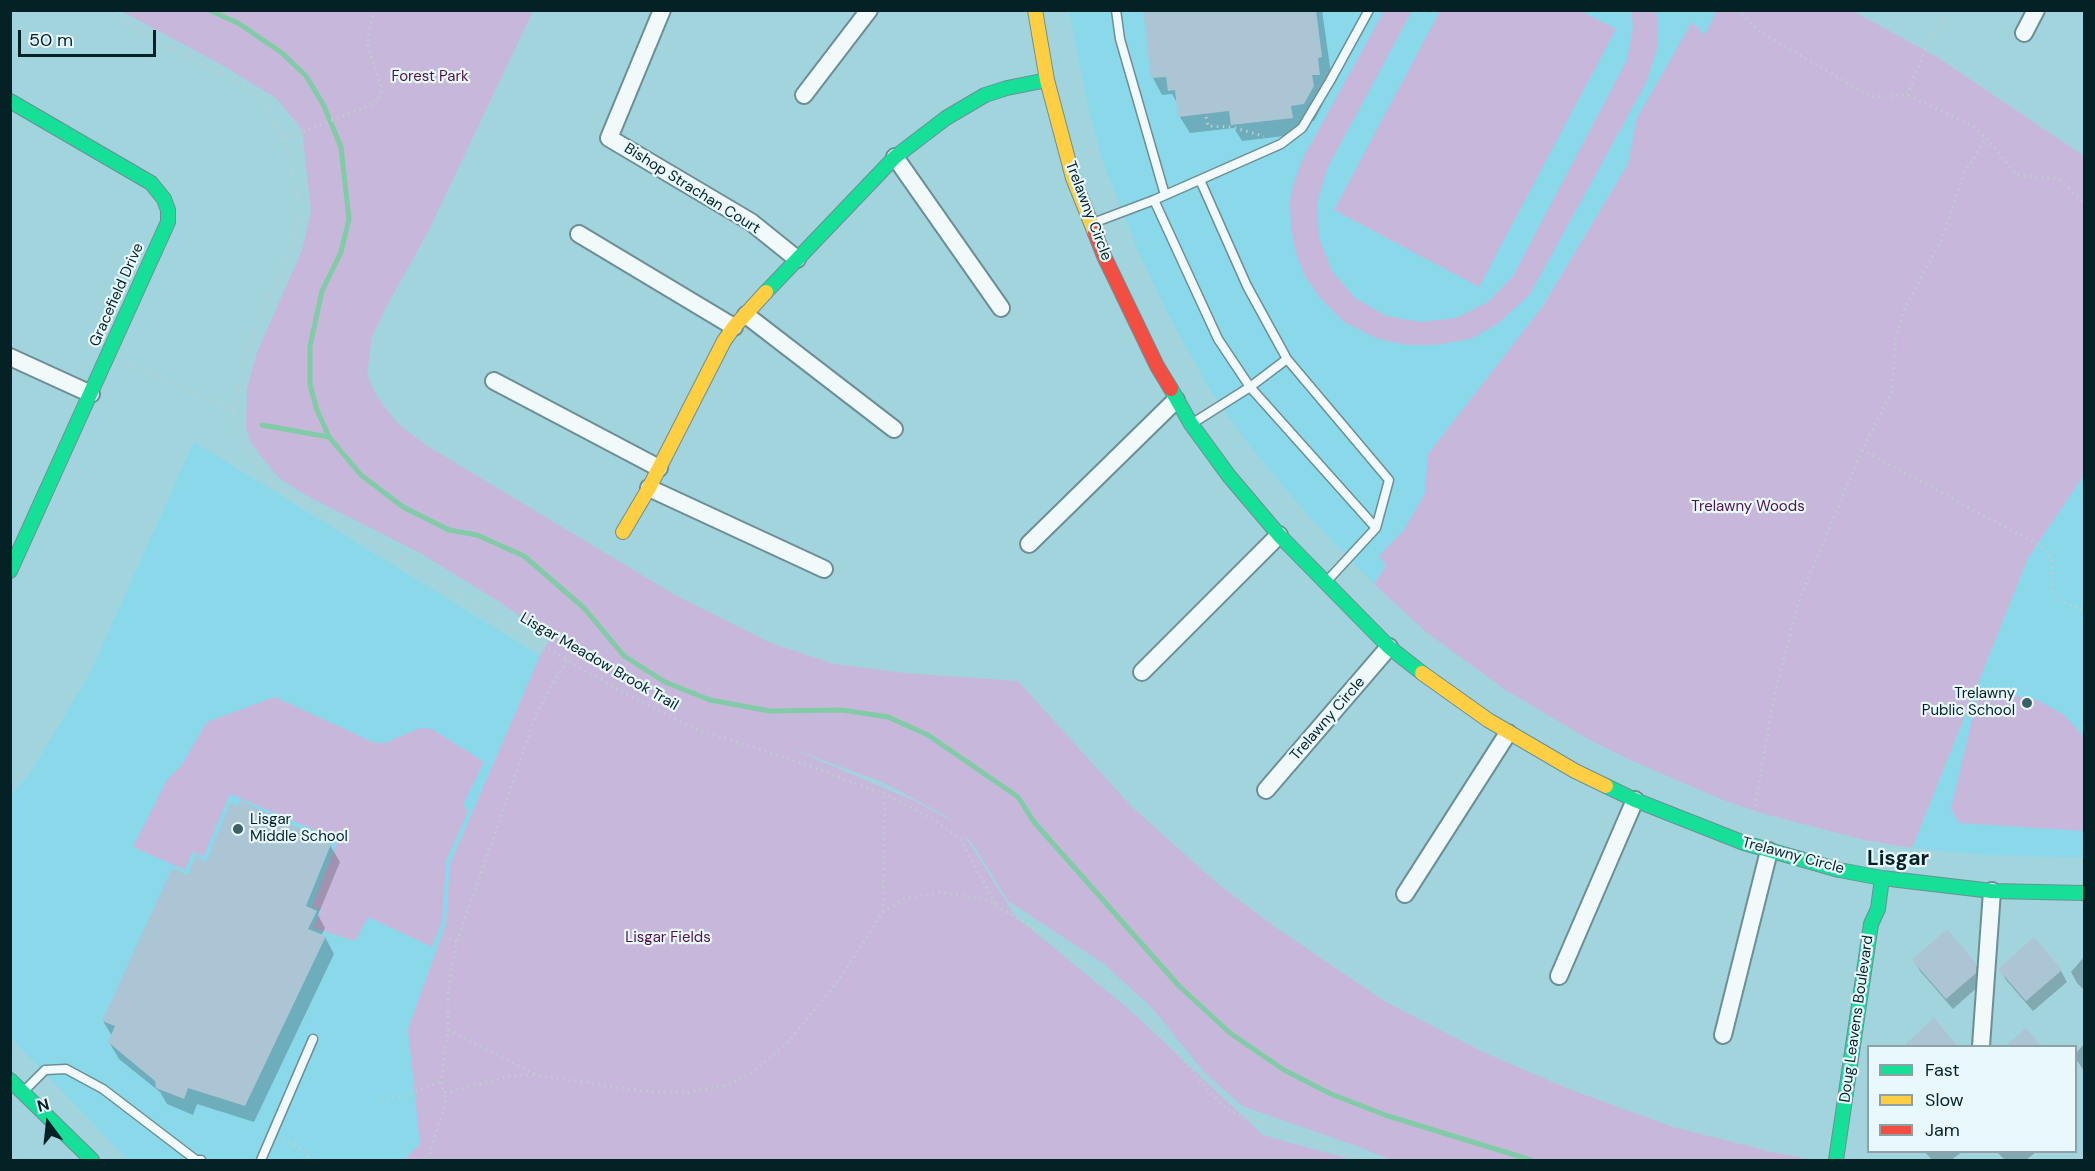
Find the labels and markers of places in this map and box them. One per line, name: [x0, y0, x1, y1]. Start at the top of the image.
place label: Trelawny Public School: [1922, 685, 2015, 720]
marker: Trelawny Public School: [2020, 696, 2034, 710]
place label: Lisgar Middle School: [250, 811, 348, 846]
marker: Lisgar Middle School: [231, 822, 245, 836]

